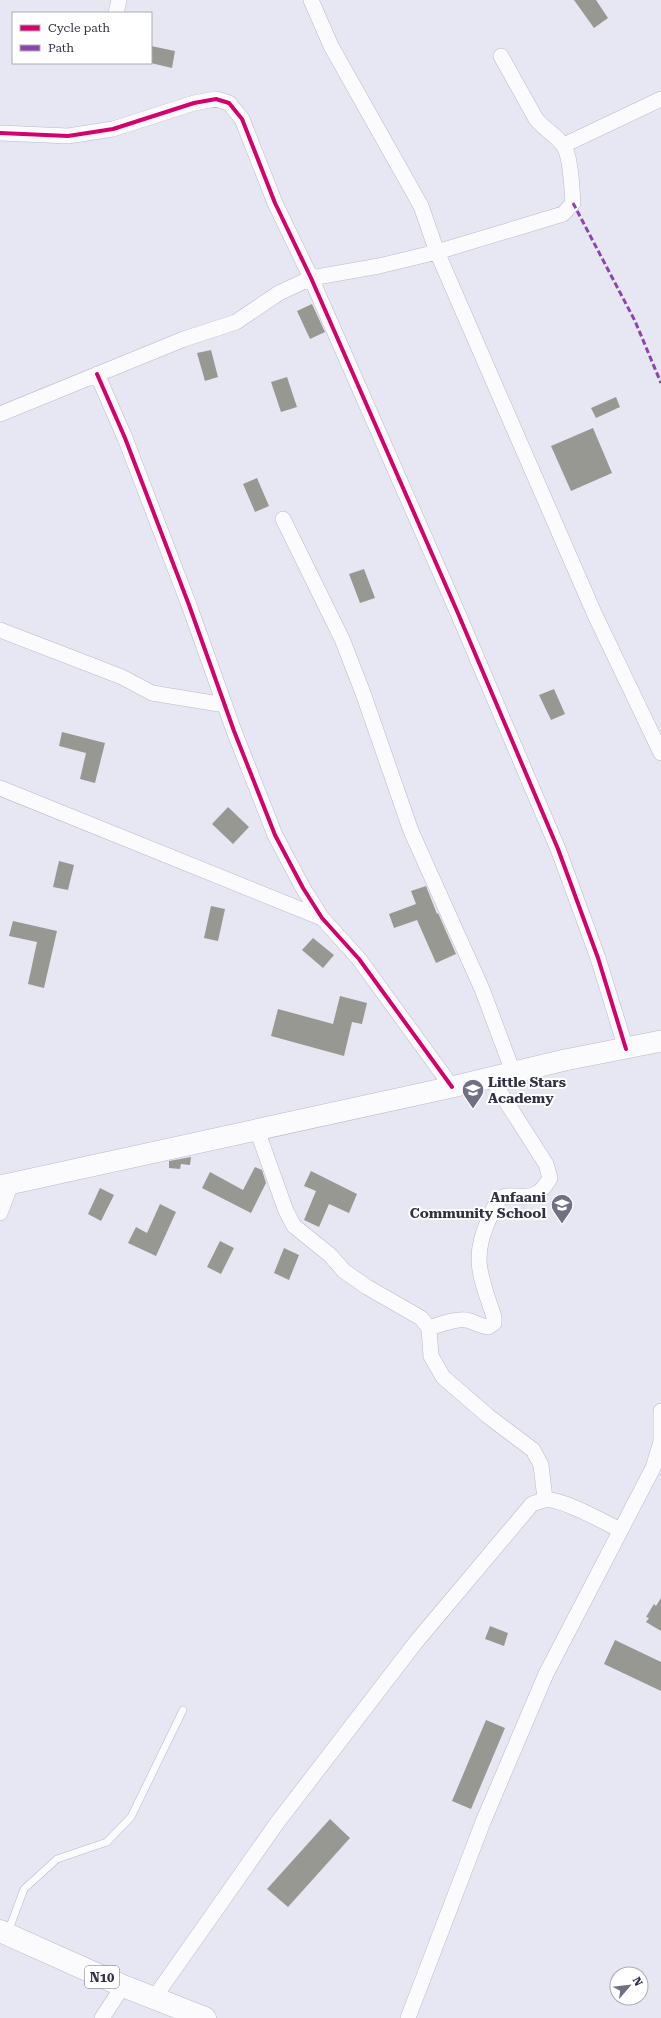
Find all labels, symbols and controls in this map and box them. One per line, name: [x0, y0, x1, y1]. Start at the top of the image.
legend: [12, 12, 152, 64]
text: Cycle path: [48, 21, 110, 35]
text: Path: [48, 41, 74, 55]
place label: Little Stars Academy: [488, 1074, 566, 1106]
school or university icon: Little Stars Academy: [460, 1077, 486, 1110]
place label: Anfaani Community School: [410, 1189, 546, 1221]
school or university icon: Anfaani Community School: [549, 1192, 575, 1225]
road number: N10: [85, 1966, 119, 1988]
north arrow: [609, 1966, 649, 2006]
text: N: [630, 1975, 645, 1989]

